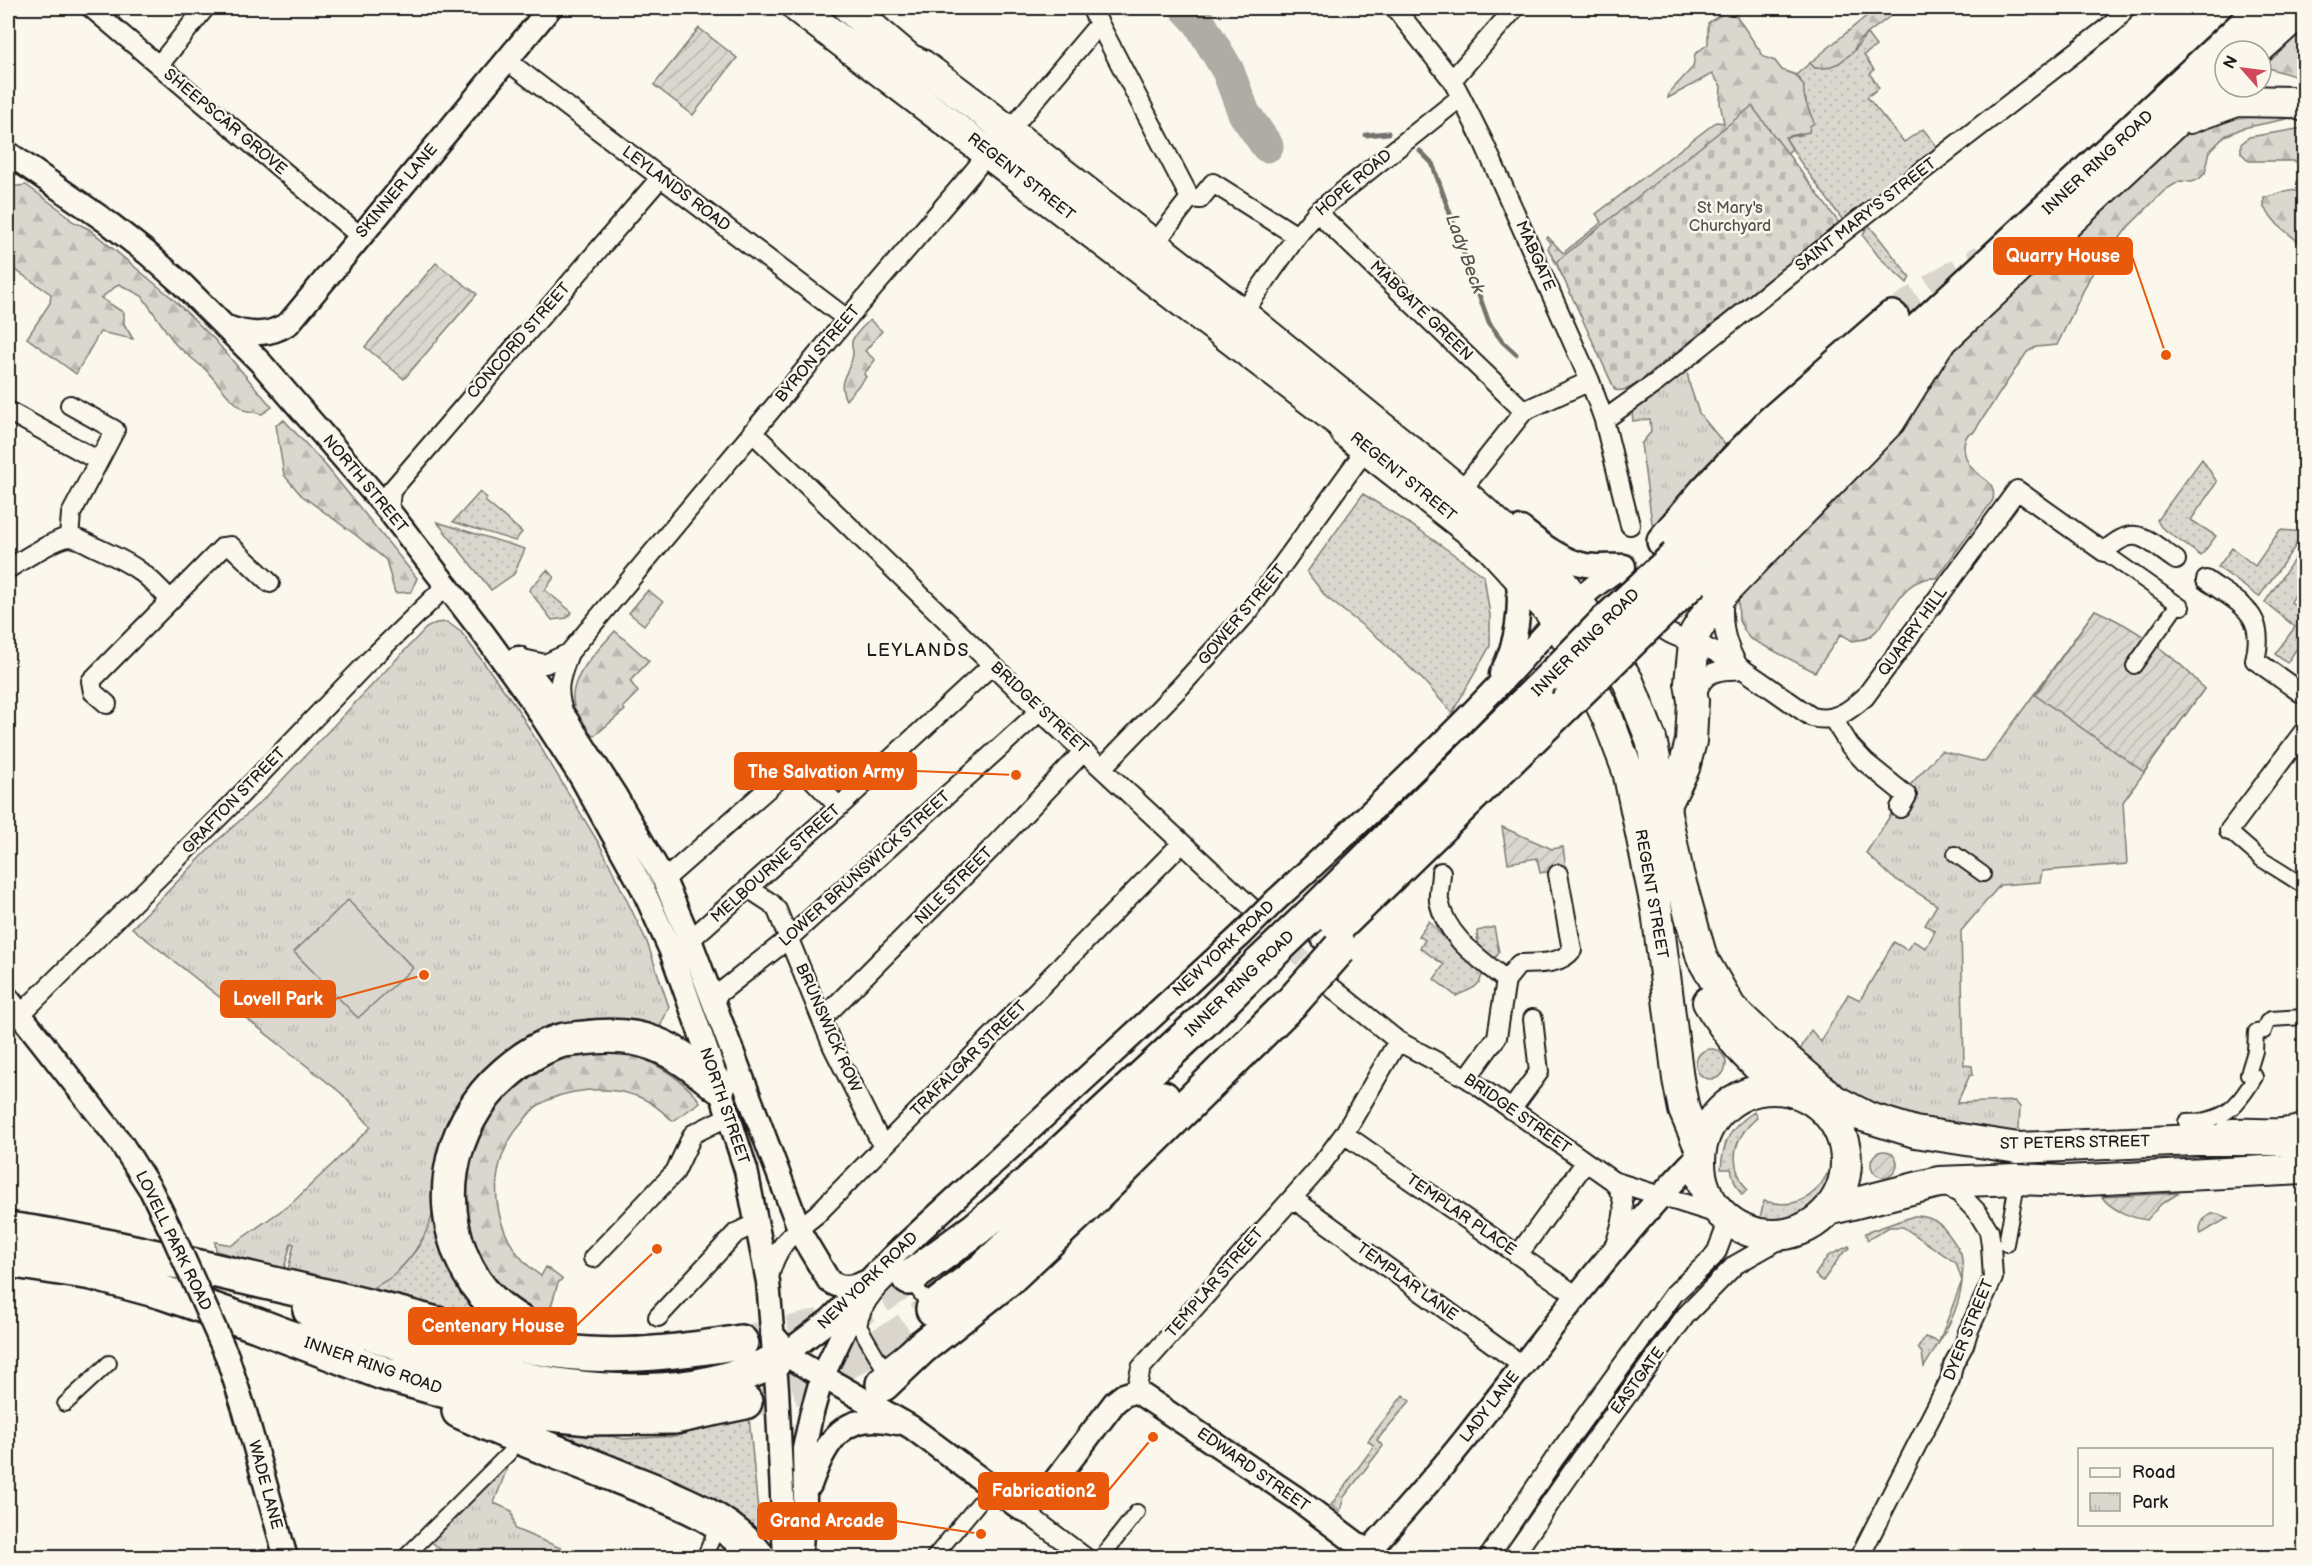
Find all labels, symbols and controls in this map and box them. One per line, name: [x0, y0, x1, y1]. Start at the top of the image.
north arrow: [2213, 39, 2273, 99]
text: N: [2220, 53, 2242, 72]
street label: SHEEPSCAR GROVE: [160, 65, 290, 179]
street label: INNER RING ROAD: [2039, 107, 2157, 219]
street label: REGENT STREET: [964, 129, 1079, 225]
street label: SKINNER LANE: [352, 140, 442, 242]
street label: LEYLANDS ROAD: [618, 142, 734, 236]
street label: HOPE ROAD: [1312, 146, 1396, 220]
street label: SAINT MARY'S STREET: [1792, 154, 1940, 276]
park label: St Mary's Churchyard: [1689, 199, 1771, 236]
water label: Lady Beck: [1441, 212, 1489, 298]
street label: MABGATE: [1511, 218, 1559, 294]
callout: Quarry House: [1994, 238, 2132, 274]
text: Quarry House: [2006, 246, 2120, 267]
street label: MABGATE GREEN: [1366, 257, 1476, 365]
street label: CONCORD STREET: [464, 279, 575, 403]
street label: BYRON STREET: [772, 301, 864, 406]
street label: REGENT STREET: [1346, 428, 1460, 526]
street label: NORTH STREET: [319, 431, 412, 537]
street label: GOWER STREET: [1194, 561, 1290, 669]
street label: QUARRY HILL: [1874, 583, 1952, 680]
street label: INNER RING ROAD: [1528, 585, 1644, 701]
district label: LEYLANDS: [866, 640, 970, 661]
street label: BRIDGE STREET: [986, 658, 1092, 758]
street label: GRAFTON STREET: [178, 744, 290, 858]
callout: The Salvation Army: [735, 753, 916, 789]
text: The Salvation Army: [748, 762, 905, 783]
street label: LOWER BRUNSWICK STREET: [776, 787, 955, 951]
street label: MELBOURNE STREET: [707, 801, 845, 927]
street label: REGENT STREET: [1630, 828, 1672, 961]
street label: NILE STREET: [911, 843, 997, 929]
street label: NEW YORK ROAD: [1169, 897, 1279, 1001]
street label: INNER RING ROAD: [1181, 927, 1299, 1041]
street label: BRUNSWICK ROW: [791, 961, 865, 1096]
callout: Lovell Park: [221, 981, 335, 1017]
text: Lovell Park: [233, 989, 324, 1010]
street label: TRAFALGAR STREET: [907, 997, 1031, 1121]
street label: NORTH STREET: [695, 1045, 753, 1167]
street label: BRIDGE STREET: [1460, 1070, 1575, 1158]
street label: ST PETERS STREET: [2000, 1132, 2151, 1154]
street label: LOVELL PARK ROAD: [131, 1168, 215, 1314]
street label: TEMPLAR PLACE: [1403, 1170, 1519, 1260]
street label: TEMPLAR STREET: [1162, 1224, 1268, 1342]
street label: NEW YORK ROAD: [814, 1228, 922, 1334]
street label: TEMPLAR LANE: [1353, 1239, 1461, 1325]
street label: DYER STREET: [1940, 1276, 1998, 1383]
callout: Centenary House: [409, 1308, 576, 1344]
text: Centenary House: [422, 1316, 564, 1337]
street label: INNER RING ROAD: [302, 1333, 444, 1399]
street label: EASTGATE: [1607, 1344, 1669, 1418]
street label: LADY LANE: [1456, 1368, 1524, 1446]
street label: EDWARD STREET: [1193, 1424, 1313, 1516]
street label: WADE LANE: [244, 1438, 286, 1532]
legend: [2078, 1448, 2273, 1526]
text: Road: [2132, 1462, 2176, 1483]
callout: Fabrication2: [979, 1473, 1108, 1509]
text: Fabrication2: [992, 1481, 1096, 1502]
text: Park: [2132, 1492, 2168, 1513]
callout: Grand Arcade: [758, 1503, 896, 1539]
text: Grand Arcade: [770, 1511, 884, 1532]

